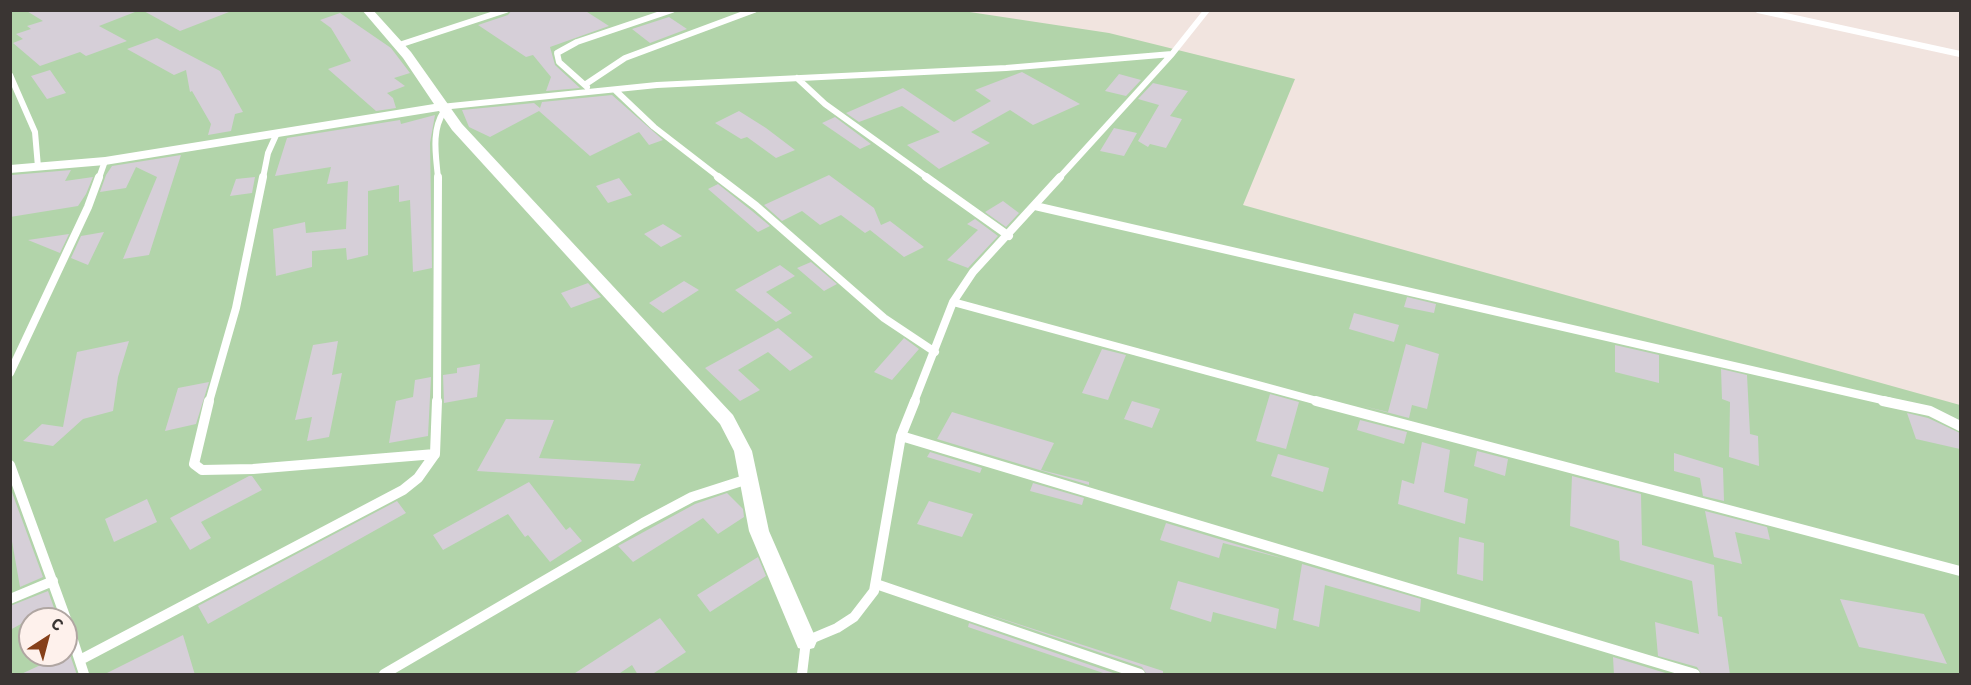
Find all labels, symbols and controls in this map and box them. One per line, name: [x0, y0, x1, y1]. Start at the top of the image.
north arrow: [18, 607, 78, 667]
text: С: [47, 613, 67, 635]

